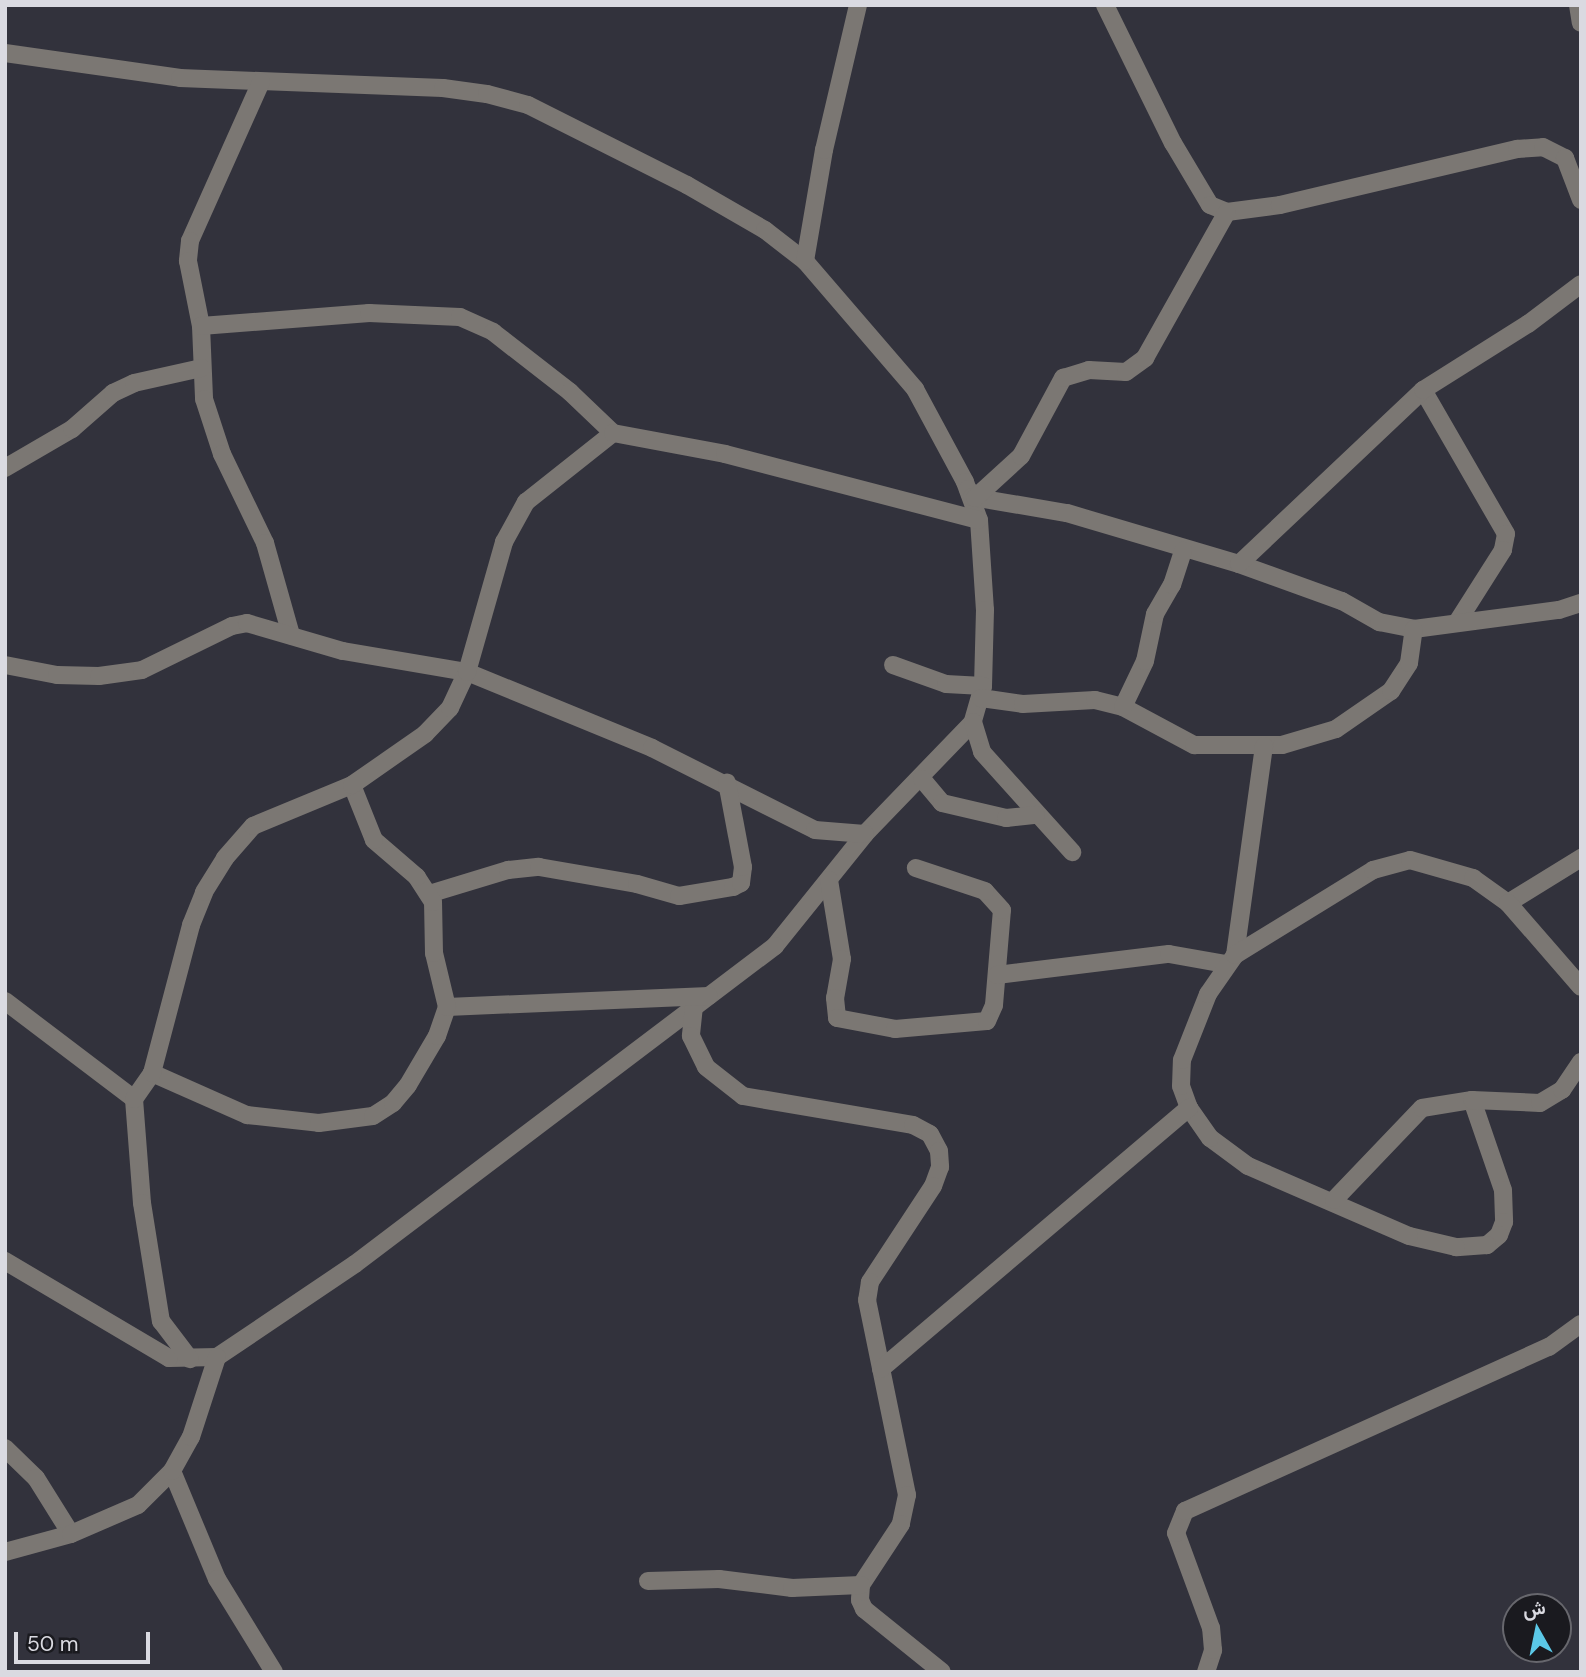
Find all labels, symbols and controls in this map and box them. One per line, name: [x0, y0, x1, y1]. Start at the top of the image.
north arrow: [1502, 1593, 1572, 1663]
text: ش: [1521, 1595, 1547, 1623]
scale bar: [18, 1618, 154, 1662]
text: 50 m: [27, 1630, 78, 1658]

